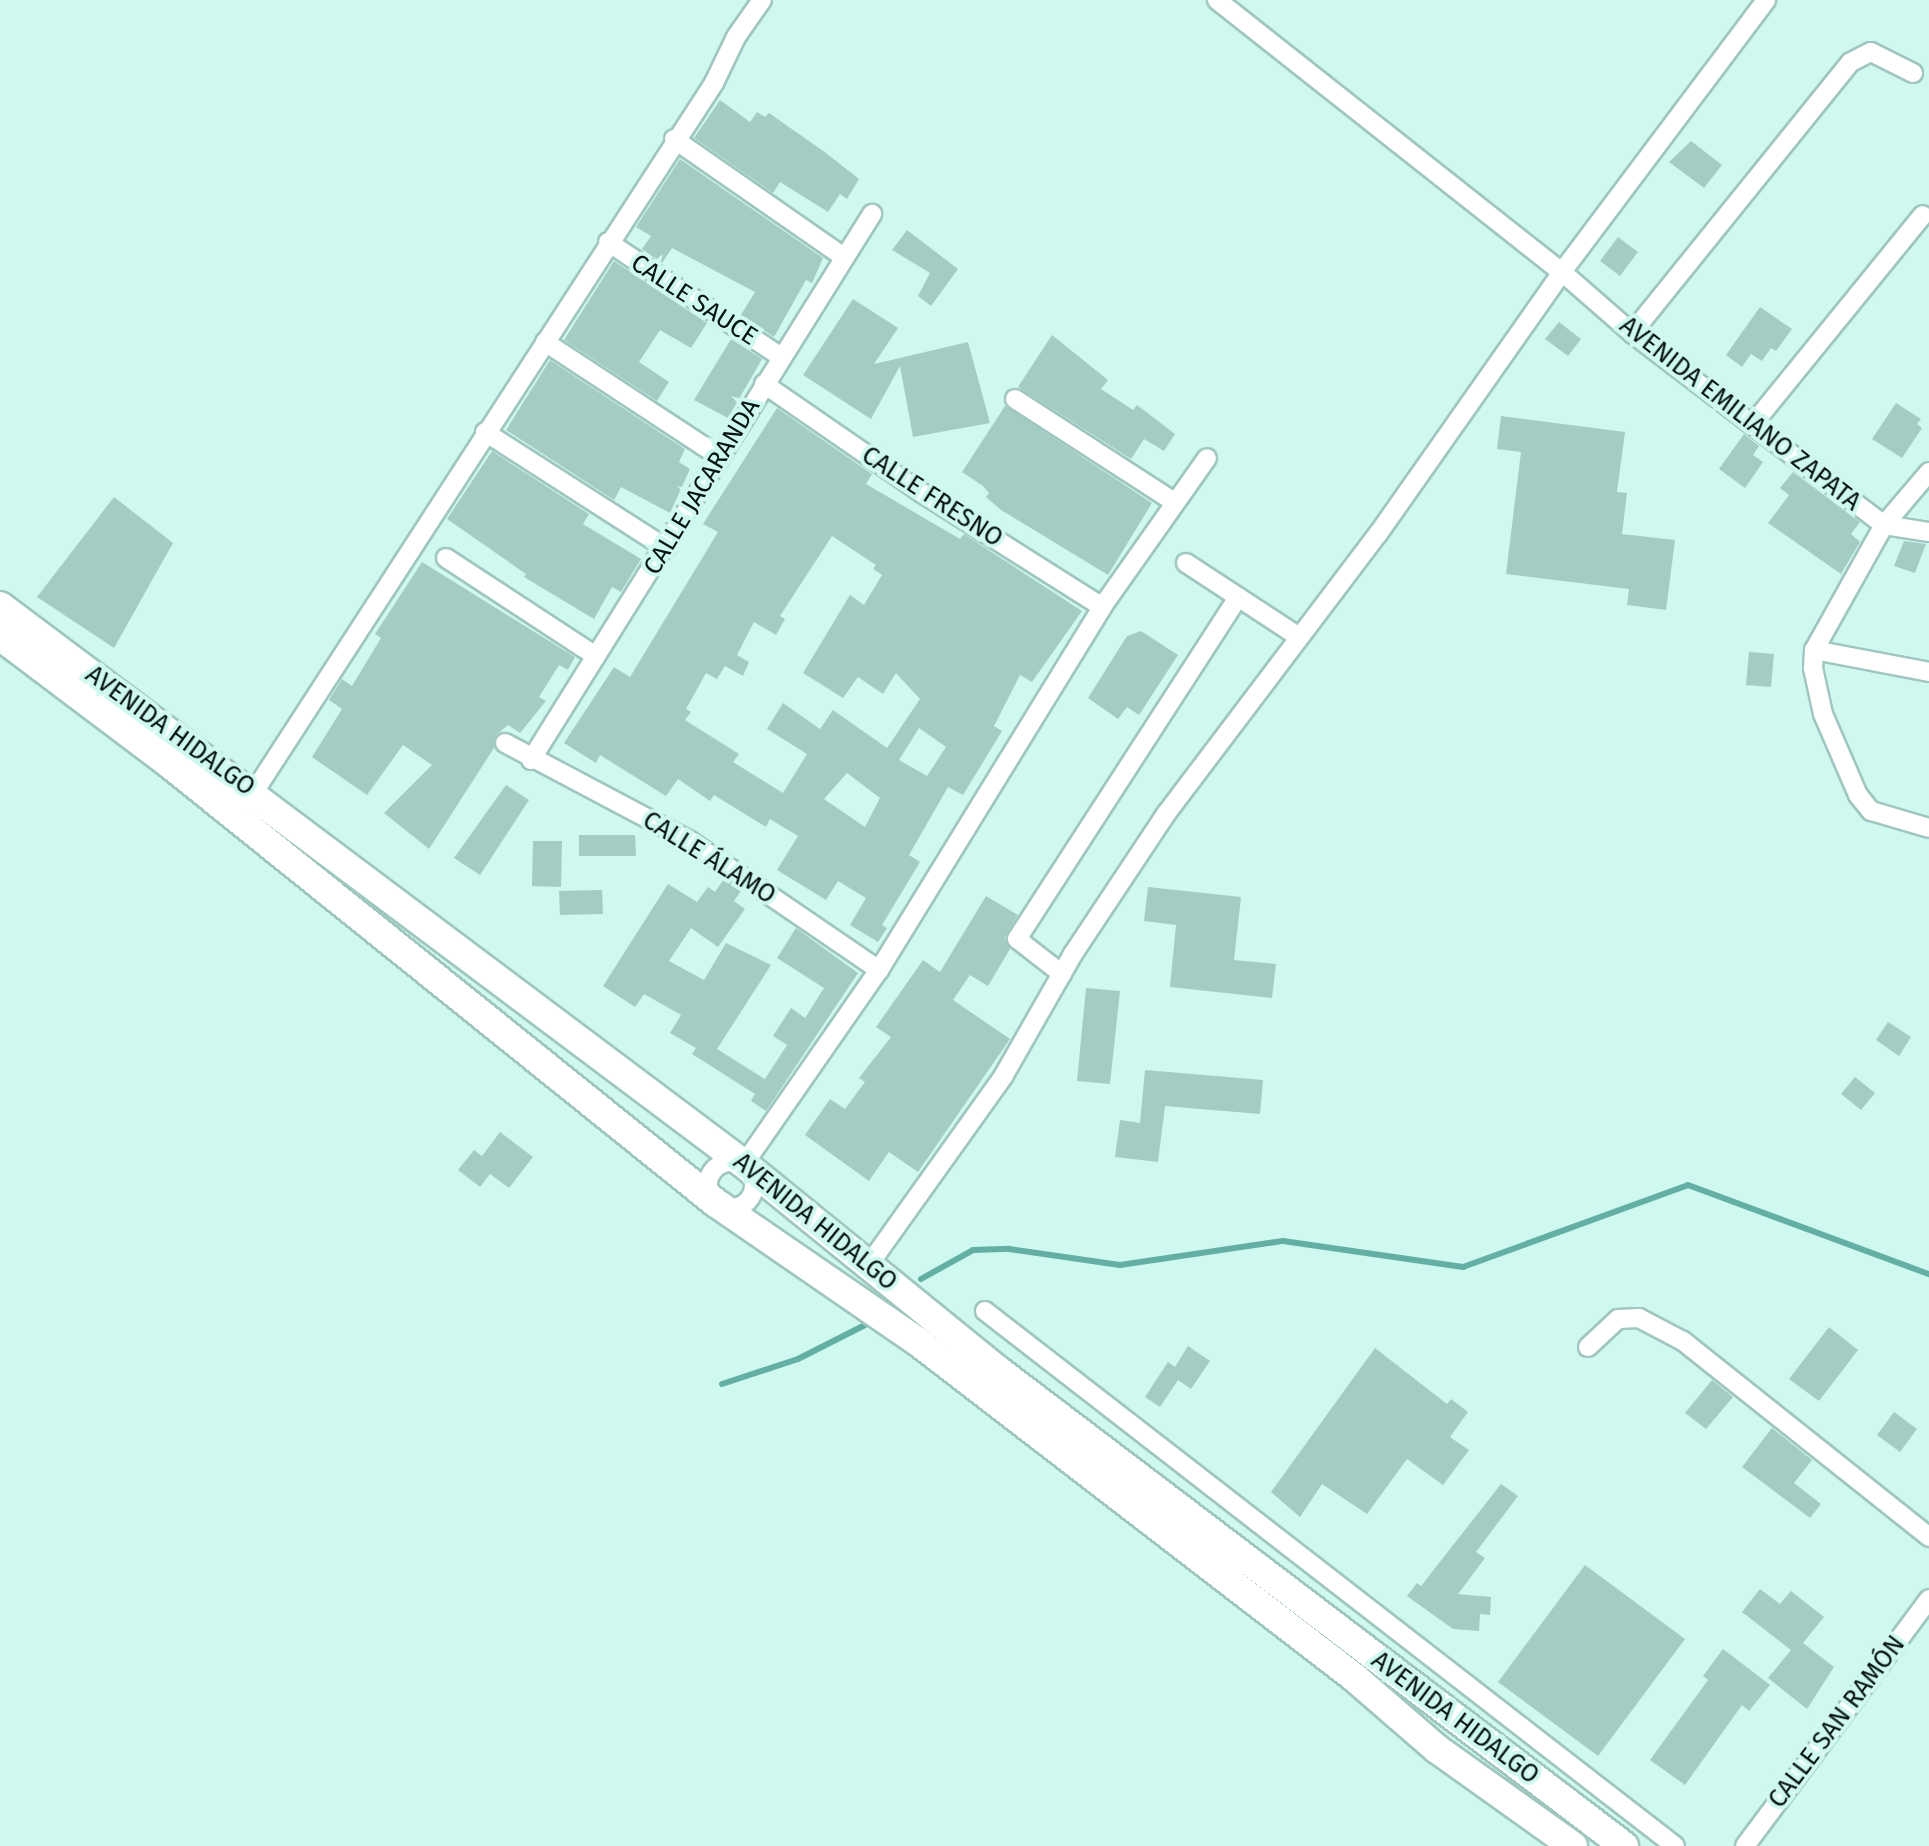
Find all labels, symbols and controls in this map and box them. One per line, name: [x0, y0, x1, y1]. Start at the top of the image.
street label: CALLE SAUCE: [625, 248, 763, 352]
street label: AVENIDA EMILIANO ZAPATA: [1614, 311, 1866, 517]
street label: CALLE JACARANDA: [638, 394, 766, 580]
street label: CALLE FRESNO: [856, 440, 1008, 554]
street label: AVENIDA HIDALGO: [80, 660, 260, 802]
street label: CALLE ÁLAMO: [637, 805, 781, 911]
street label: AVENIDA HIDALGO: [727, 1147, 903, 1297]
street label: CALLE SAN RAMÓN: [1762, 1630, 1912, 1814]
street label: AVENIDA HIDALGO: [1366, 1645, 1544, 1791]

